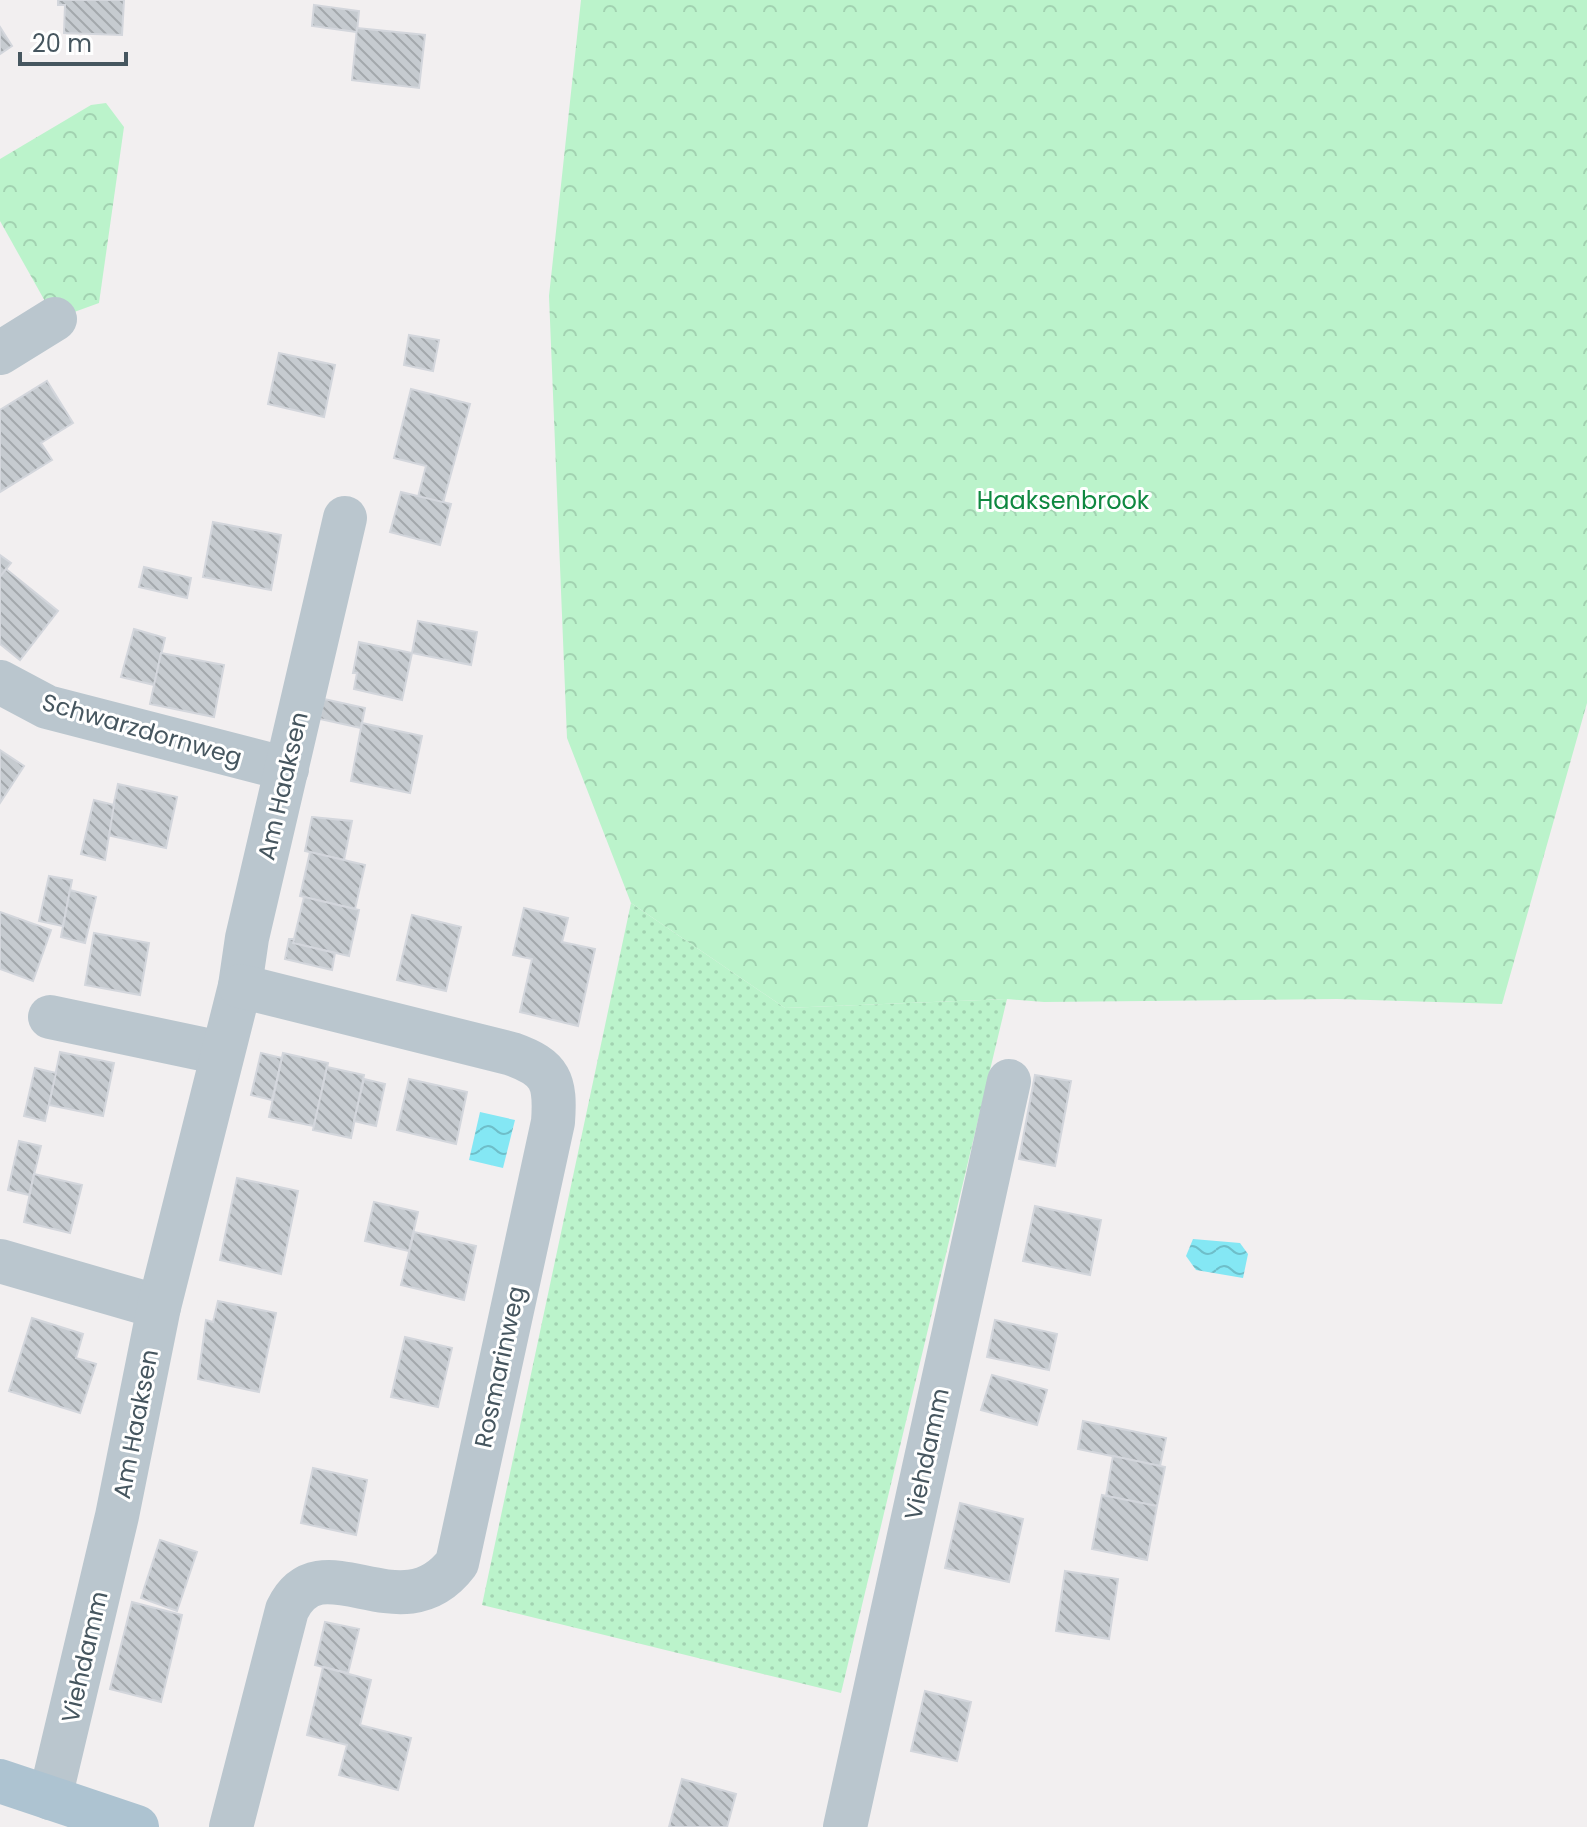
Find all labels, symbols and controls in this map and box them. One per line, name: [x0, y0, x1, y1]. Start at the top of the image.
scale bar: [20, 16, 126, 66]
text: 20 m: [32, 27, 92, 60]
park label: Haaksenbrook: [977, 484, 1150, 517]
street label: Schwarzdornweg: [38, 685, 246, 774]
street label: Am Haaksen: [249, 708, 316, 863]
street label: Rosmarinweg: [466, 1283, 533, 1451]
street label: Am Haaksen: [105, 1346, 166, 1501]
street label: Viehdamm: [896, 1385, 957, 1523]
street label: Viehdamm: [53, 1588, 116, 1726]

